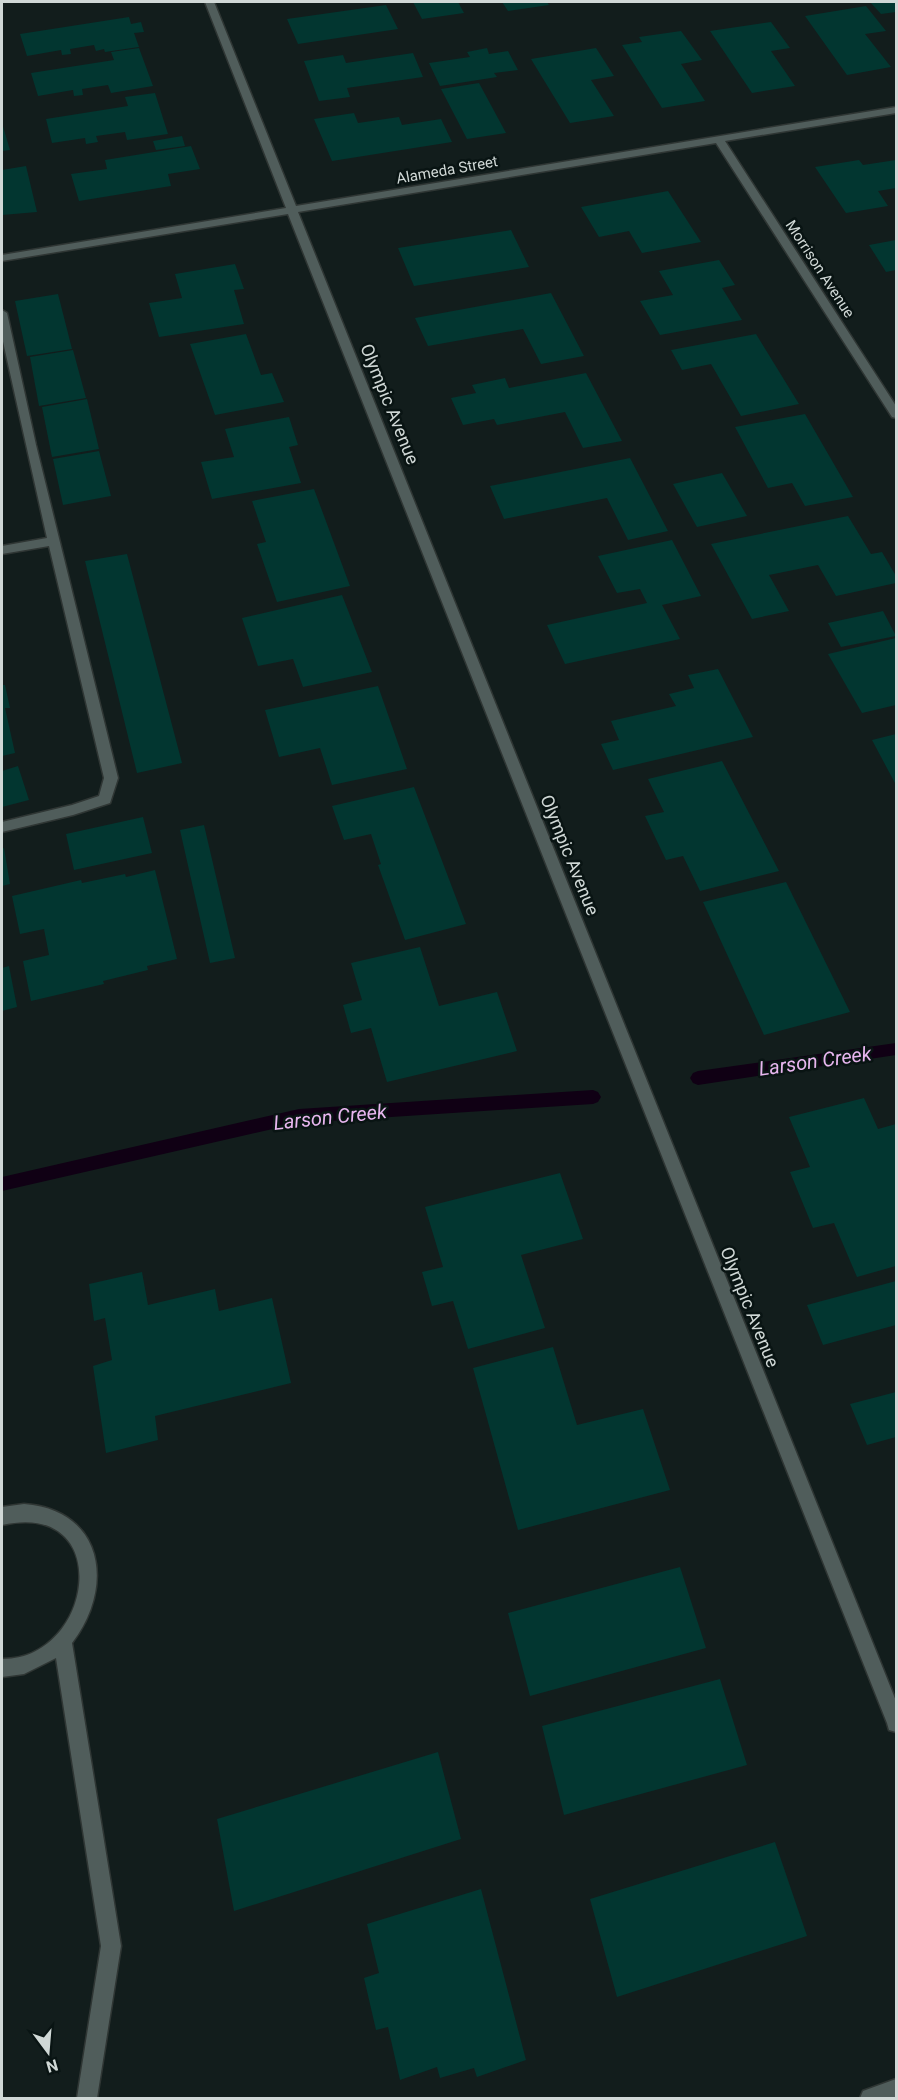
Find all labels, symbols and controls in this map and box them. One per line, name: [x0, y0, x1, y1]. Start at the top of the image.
street label: Alameda Street: [395, 152, 499, 188]
street label: Morrison Avenue: [782, 217, 858, 321]
street label: Olympic Avenue: [356, 341, 424, 467]
street label: Olympic Avenue: [536, 792, 604, 918]
water label: Larson Creek: [757, 1041, 874, 1081]
water label: Larson Creek: [272, 1099, 389, 1135]
street label: Olympic Avenue: [716, 1244, 784, 1370]
north arrow: [18, 2022, 78, 2082]
text: N: [44, 2055, 60, 2077]

